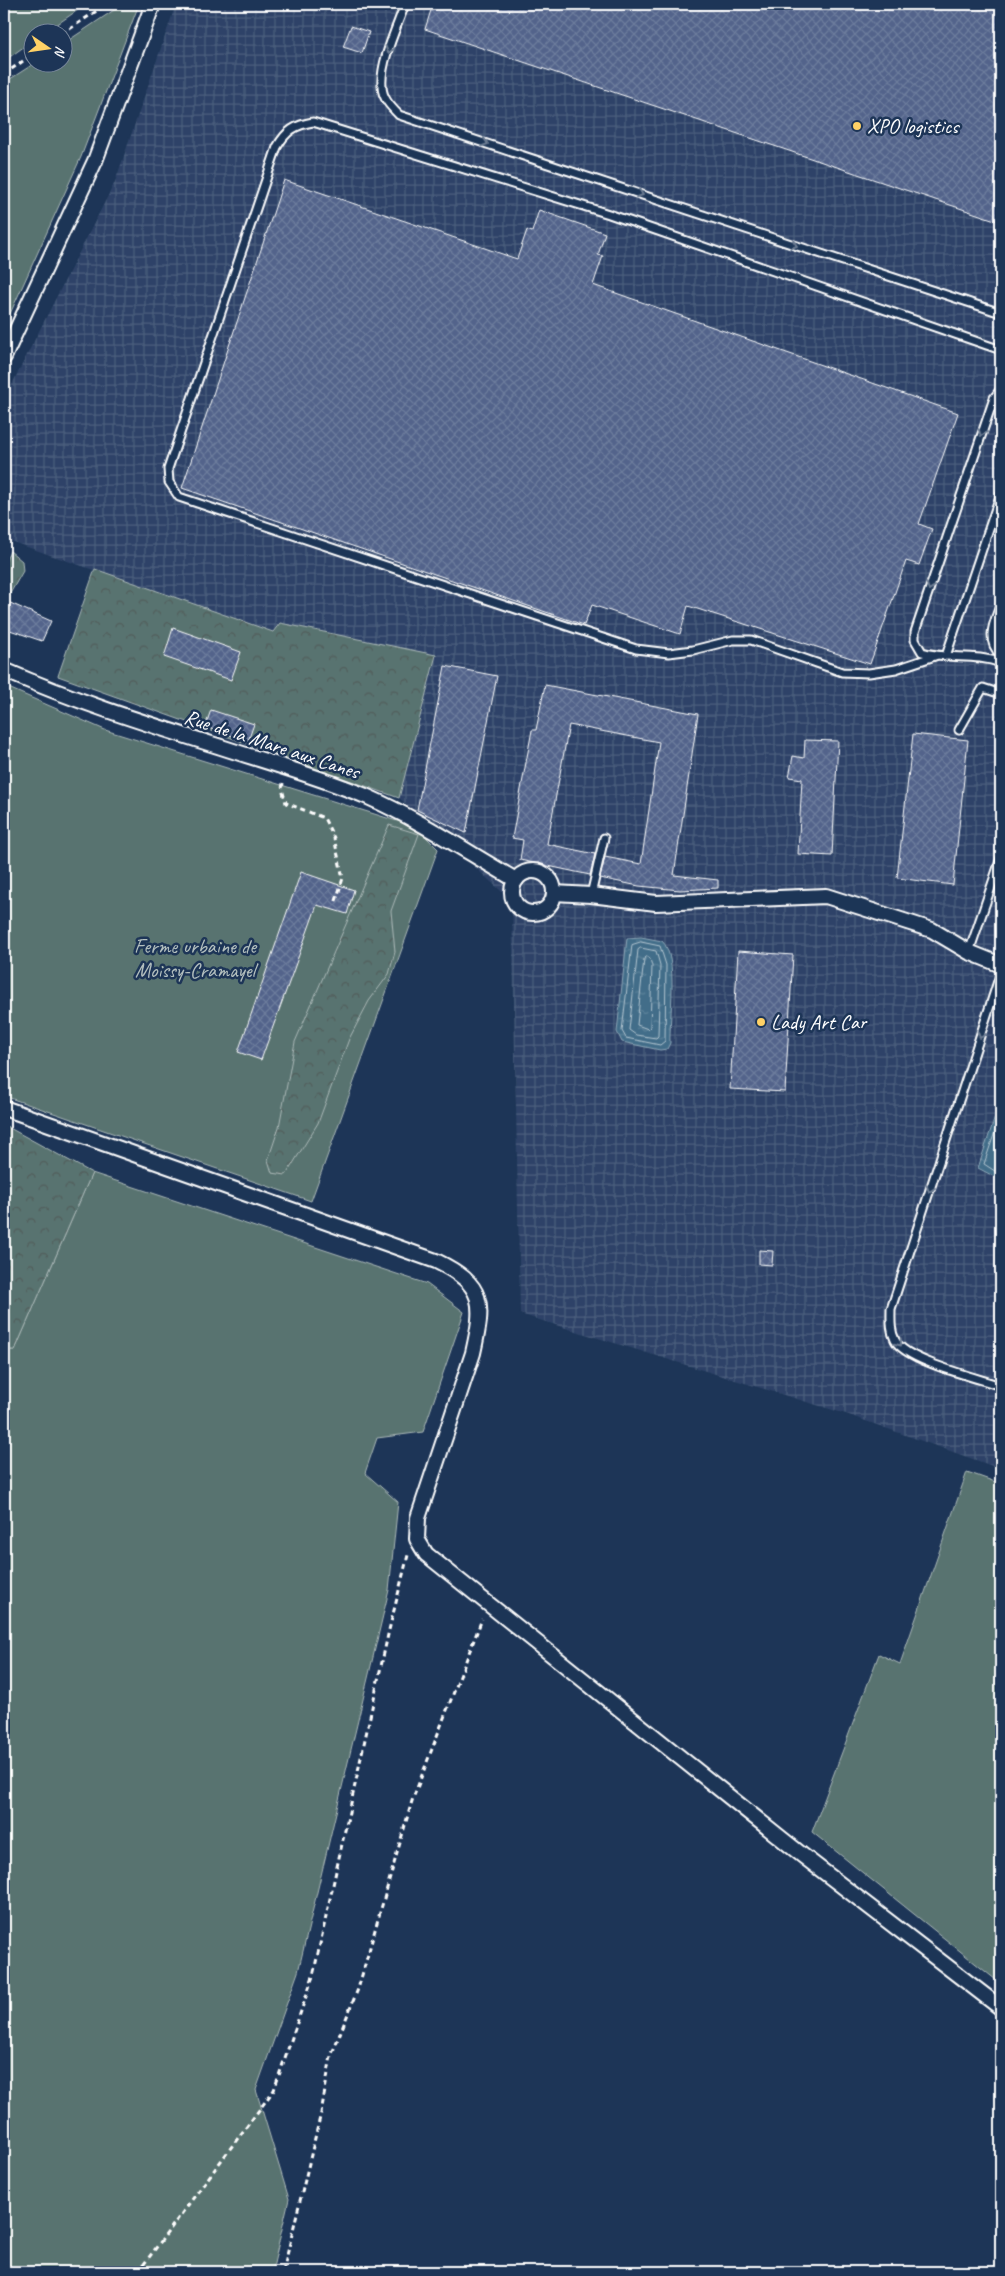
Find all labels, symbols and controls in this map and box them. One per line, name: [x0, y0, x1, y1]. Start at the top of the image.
north arrow: [22, 22, 72, 72]
text: N: [50, 45, 69, 59]
one-way arrow: [385, 45, 395, 54]
place label: XPO logistics: [867, 113, 960, 139]
marker: XPO logistics: [851, 120, 863, 132]
one-way arrow: [481, 137, 489, 147]
one-way arrow: [635, 188, 643, 198]
one-way arrow: [789, 239, 797, 249]
one-way arrow: [978, 428, 988, 437]
one-way arrow: [926, 582, 936, 591]
street label: Rue de la Mare aux Canes: [181, 703, 365, 785]
park label: Ferme urbaine de Moissy-Cramayel: [134, 933, 259, 983]
place label: Lady Art Car: [771, 1009, 868, 1035]
marker: Lady Art Car: [755, 1016, 767, 1028]
one-way arrow: [976, 1030, 986, 1038]
one-way arrow: [926, 1184, 936, 1193]
one-way arrow: [893, 1337, 902, 1346]

